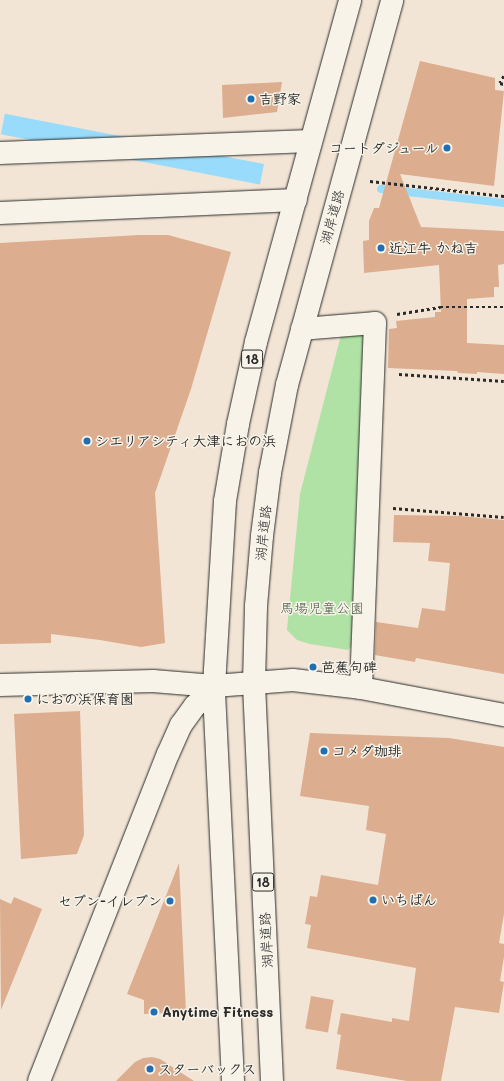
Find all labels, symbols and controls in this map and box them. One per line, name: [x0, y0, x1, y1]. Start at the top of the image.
place label: 吉野家: [259, 91, 301, 107]
marker: 吉野家: [246, 94, 256, 104]
place label: コートダジュール: [327, 140, 439, 156]
marker: コートダジュール: [442, 143, 452, 153]
street label: 湖岸道路: [317, 188, 347, 246]
place label: 近江牛 かね吉: [389, 240, 478, 256]
marker: 近江牛 かね吉: [376, 243, 386, 253]
road number: 18: [241, 348, 263, 370]
place label: シエリアシティ大津におの浜: [95, 433, 277, 449]
marker: シエリアシティ大津におの浜: [82, 436, 92, 446]
street label: 湖岸道路: [252, 504, 274, 562]
park label: 馬場児童公園: [280, 600, 364, 616]
place label: 芭蕉句碑: [321, 659, 377, 675]
marker: 芭蕉句碑: [308, 662, 318, 672]
place label: におの浜保育園: [36, 691, 134, 707]
marker: におの浜保育園: [23, 694, 33, 704]
place label: コメダ珈琲: [332, 743, 402, 759]
marker: コメダ珈琲: [319, 746, 329, 756]
road number: 18: [252, 871, 274, 893]
place label: いちばん: [381, 892, 437, 908]
place label: セブン-イレブン: [58, 893, 162, 909]
marker: いちばん: [368, 895, 378, 905]
marker: セブン-イレブン: [165, 896, 175, 906]
street label: 湖岸道路: [256, 912, 276, 968]
place label: Anytime Fitness: [162, 1004, 273, 1020]
marker: Anytime Fitness: [149, 1007, 159, 1017]
place label: スターバックス: [158, 1061, 256, 1077]
marker: スターバックス: [145, 1064, 155, 1074]

